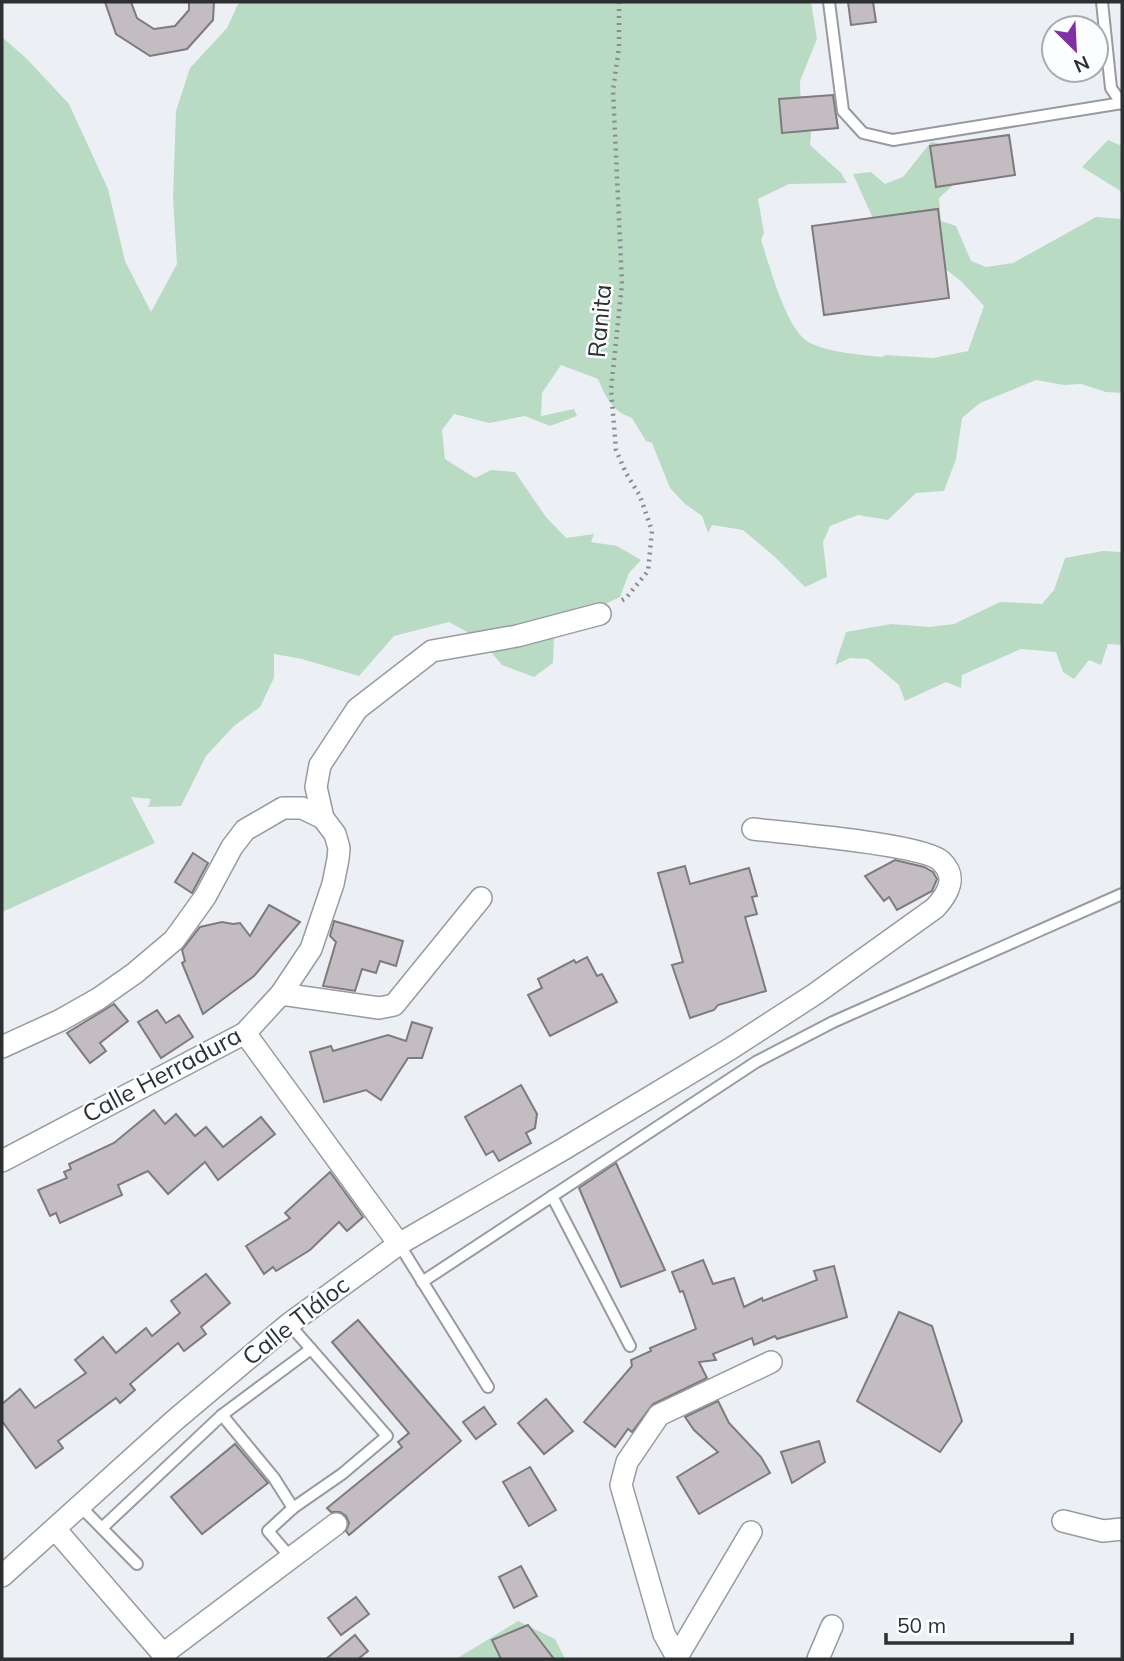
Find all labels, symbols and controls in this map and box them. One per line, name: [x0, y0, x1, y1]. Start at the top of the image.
north arrow: [1040, 14, 1110, 84]
text: N: [1070, 51, 1093, 78]
street label: Ranita: [581, 283, 617, 359]
street label: Calle Herradura: [77, 1020, 246, 1129]
street label: Calle Tláloc: [236, 1269, 355, 1371]
scale bar: [886, 1602, 1072, 1646]
text: 50 m: [897, 1612, 946, 1638]

